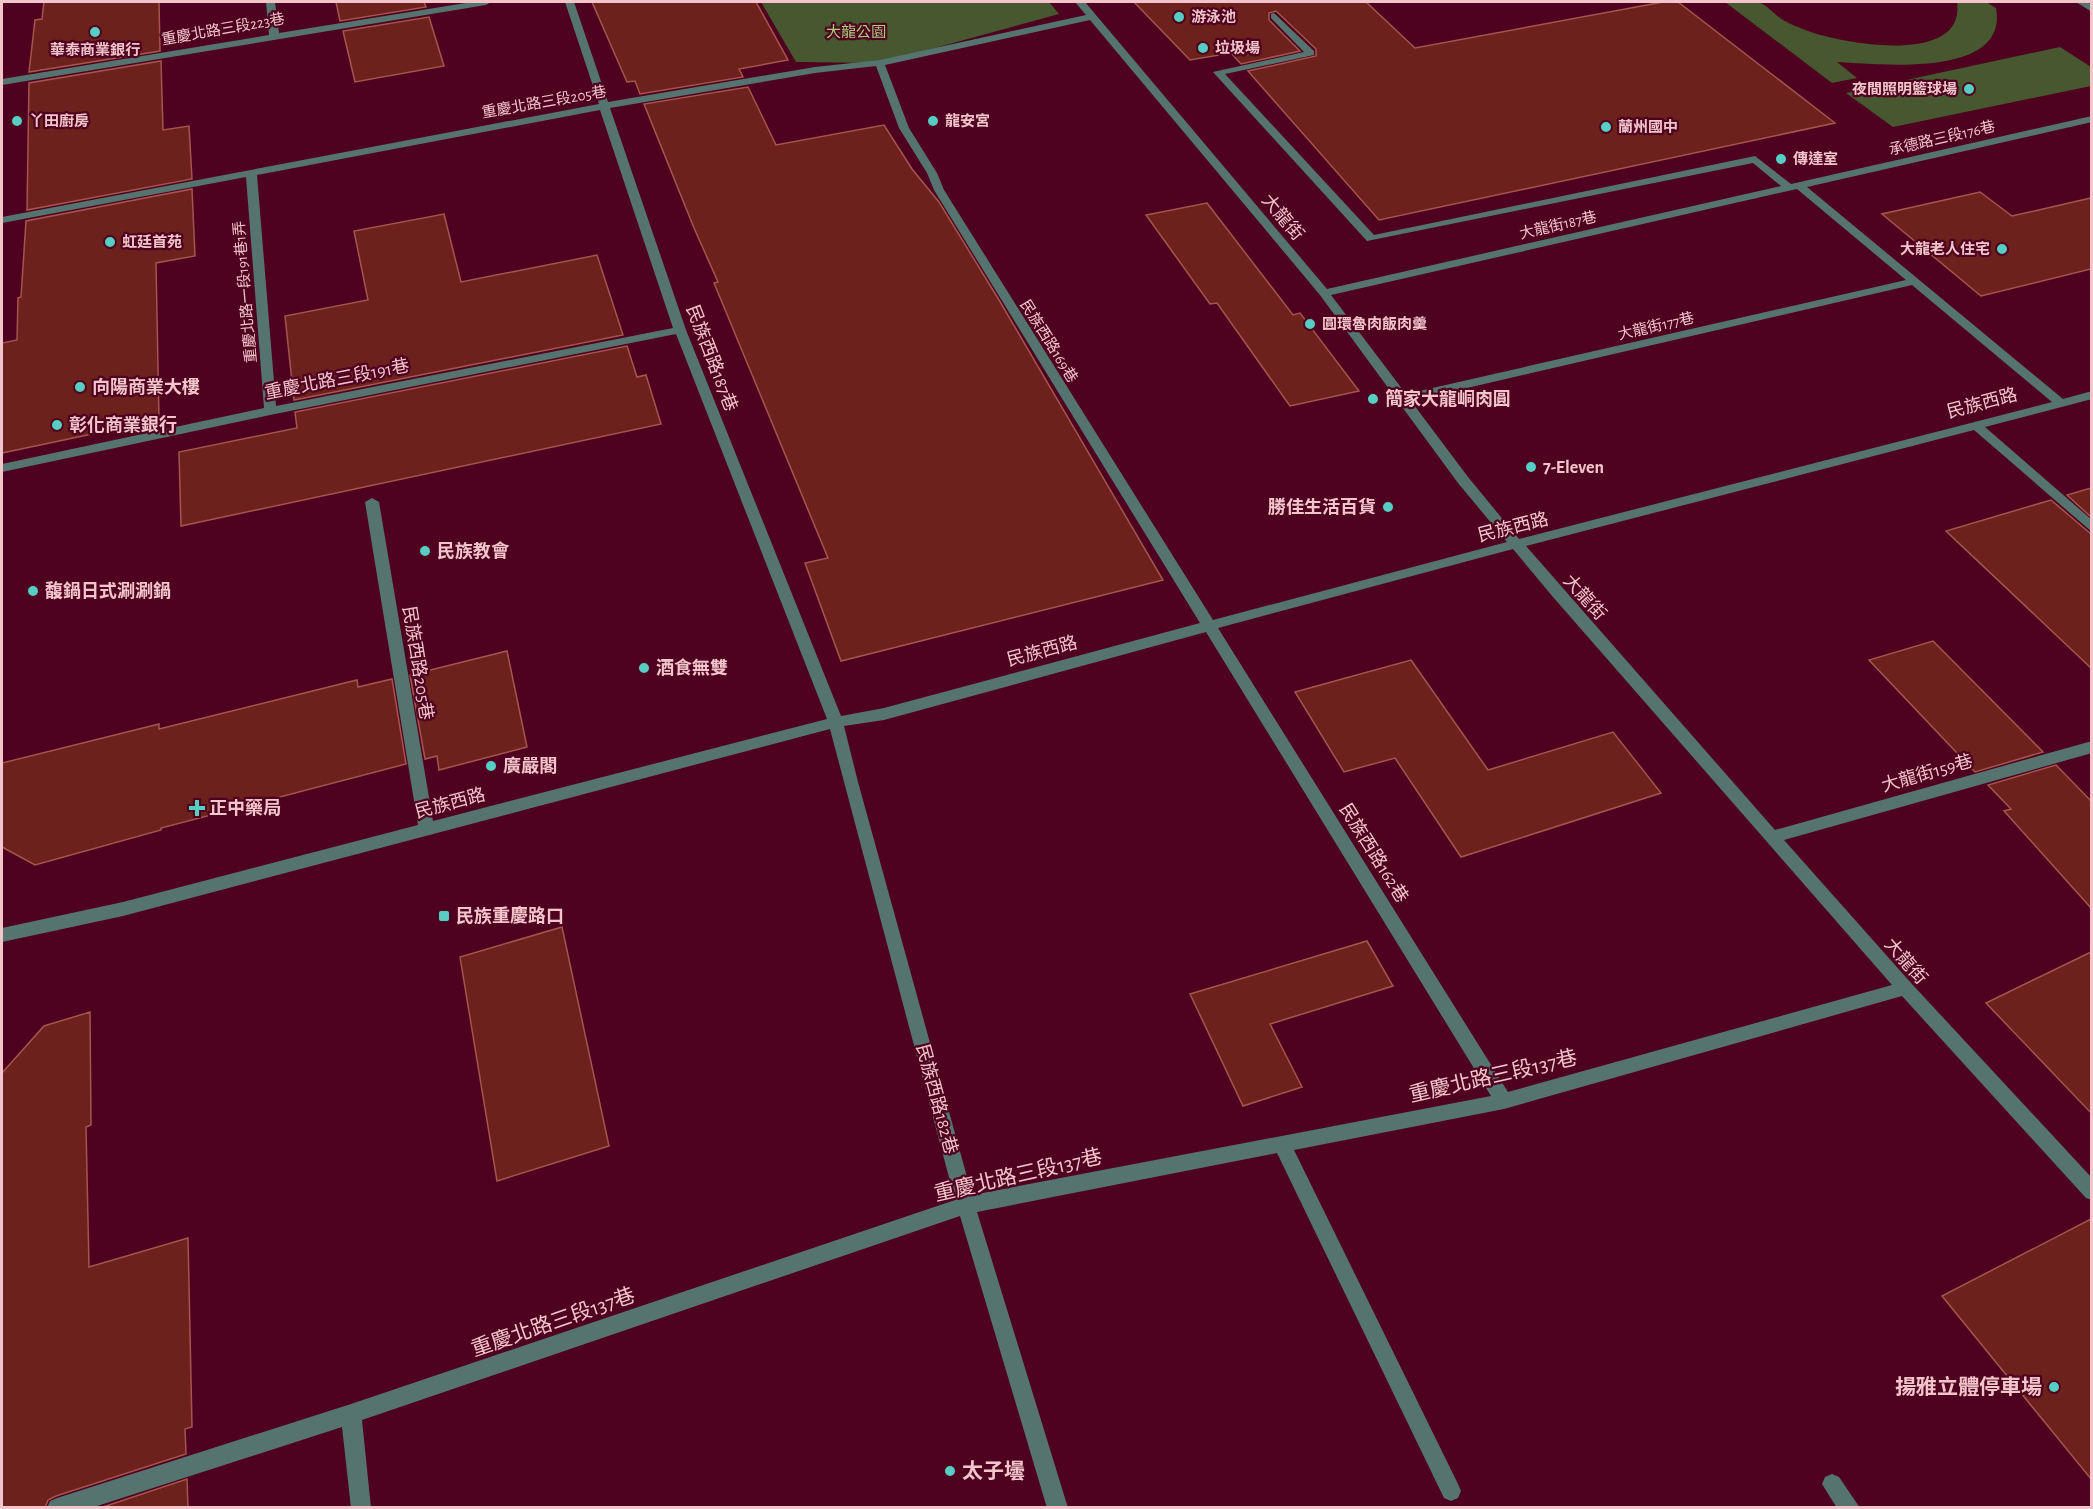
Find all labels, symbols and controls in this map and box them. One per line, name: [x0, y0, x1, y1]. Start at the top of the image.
street label: 重慶北路三段223巷: [160, 9, 286, 48]
place label: 游泳池: [1191, 9, 1236, 25]
marker: 游泳池: [1172, 10, 1186, 24]
park label: 大龍公園: [826, 23, 886, 40]
marker: 華泰商業銀行: [88, 25, 102, 39]
place label: 垃圾場: [1215, 39, 1260, 56]
place label: 華泰商業銀行: [50, 41, 140, 58]
marker: 垃圾場: [1196, 41, 1210, 55]
place label: 夜間照明籃球場: [1852, 81, 1957, 97]
street label: 重慶北路三段205巷: [480, 82, 607, 121]
marker: 夜間照明籃球場: [1962, 82, 1976, 96]
place label: 龍安宮: [945, 112, 990, 129]
place label: 丫田廚房: [29, 113, 89, 129]
marker: 丫田廚房: [10, 114, 24, 128]
marker: 龍安宮: [926, 114, 940, 128]
street label: 承德路三段176巷: [1887, 117, 1997, 158]
place label: 蘭州國中: [1618, 118, 1678, 135]
marker: 蘭州國中: [1599, 120, 1613, 134]
place label: 傳達室: [1793, 151, 1838, 167]
marker: 傳達室: [1774, 152, 1788, 166]
street label: 大龍街: [1258, 190, 1308, 244]
street label: 大龍街187巷: [1518, 207, 1598, 242]
street label: 重慶北路一段191巷1弄: [230, 220, 259, 364]
place label: 虹廷首苑: [122, 234, 182, 250]
marker: 虹廷首苑: [103, 235, 117, 249]
place label: 大龍老人住宅: [1900, 240, 1990, 257]
marker: 大龍老人住宅: [1995, 242, 2009, 256]
street label: 民族西路169巷: [1017, 297, 1081, 385]
street label: 民族西路187巷: [683, 302, 741, 414]
street label: 大龍街177巷: [1616, 308, 1696, 343]
place label: 圓環魯肉飯肉羹: [1322, 316, 1427, 332]
marker: 圓環魯肉飯肉羹: [1303, 317, 1317, 331]
street label: 重慶北路三段191巷: [263, 355, 411, 403]
place label: 向陽商業大樓: [92, 377, 200, 397]
marker: 向陽商業大樓: [73, 380, 87, 394]
street label: 民族西路: [1945, 384, 2019, 422]
place label: 簡家大龍峒肉圓: [1385, 388, 1511, 409]
marker: 簡家大龍峒肉圓: [1366, 392, 1380, 406]
place label: 彰化商業銀行: [69, 414, 177, 435]
marker: 彰化商業銀行: [50, 418, 64, 432]
place label: 7-Eleven: [1543, 459, 1604, 477]
marker: 7-Eleven: [1524, 460, 1538, 474]
place label: 勝佳生活百貨: [1268, 497, 1376, 517]
marker: 勝佳生活百貨: [1381, 500, 1395, 514]
street label: 民族西路: [1476, 509, 1550, 545]
place label: 民族教會: [437, 541, 510, 561]
marker: 民族教會: [418, 544, 432, 558]
street label: 大龍街: [1560, 570, 1610, 624]
place label: 馥鍋日式涮涮鍋: [45, 581, 171, 601]
marker: 馥鍋日式涮涮鍋: [26, 584, 40, 598]
street label: 民族西路205巷: [399, 605, 437, 721]
street label: 民族西路: [1005, 632, 1079, 670]
place label: 酒食無雙: [656, 658, 728, 678]
marker: 酒食無雙: [637, 661, 651, 675]
street label: 大龍街159巷: [1879, 750, 1975, 796]
place label: 廣嚴閣: [503, 756, 557, 776]
marker: 廣嚴閣: [484, 759, 498, 773]
street label: 民族西路: [413, 784, 487, 822]
place label: 正中藥局: [209, 799, 281, 818]
street label: 民族西路162巷: [1336, 800, 1412, 906]
marker: 正中藥局: [190, 801, 204, 815]
place label: 民族重慶路口: [456, 905, 564, 926]
marker: 民族重慶路口: [437, 909, 451, 923]
street label: 大龍街: [1881, 934, 1931, 988]
street label: 民族西路182巷: [913, 1042, 961, 1156]
street label: 重慶北路三段137巷: [1407, 1046, 1579, 1106]
street label: 重慶北路三段137巷: [932, 1145, 1104, 1205]
street label: 重慶北路三段137巷: [468, 1284, 638, 1360]
place label: 揚雅立體停車場: [1895, 1375, 2042, 1398]
marker: 揚雅立體停車場: [2047, 1380, 2061, 1394]
place label: 太子壜: [962, 1460, 1025, 1482]
marker: 太子壜: [943, 1464, 957, 1478]

